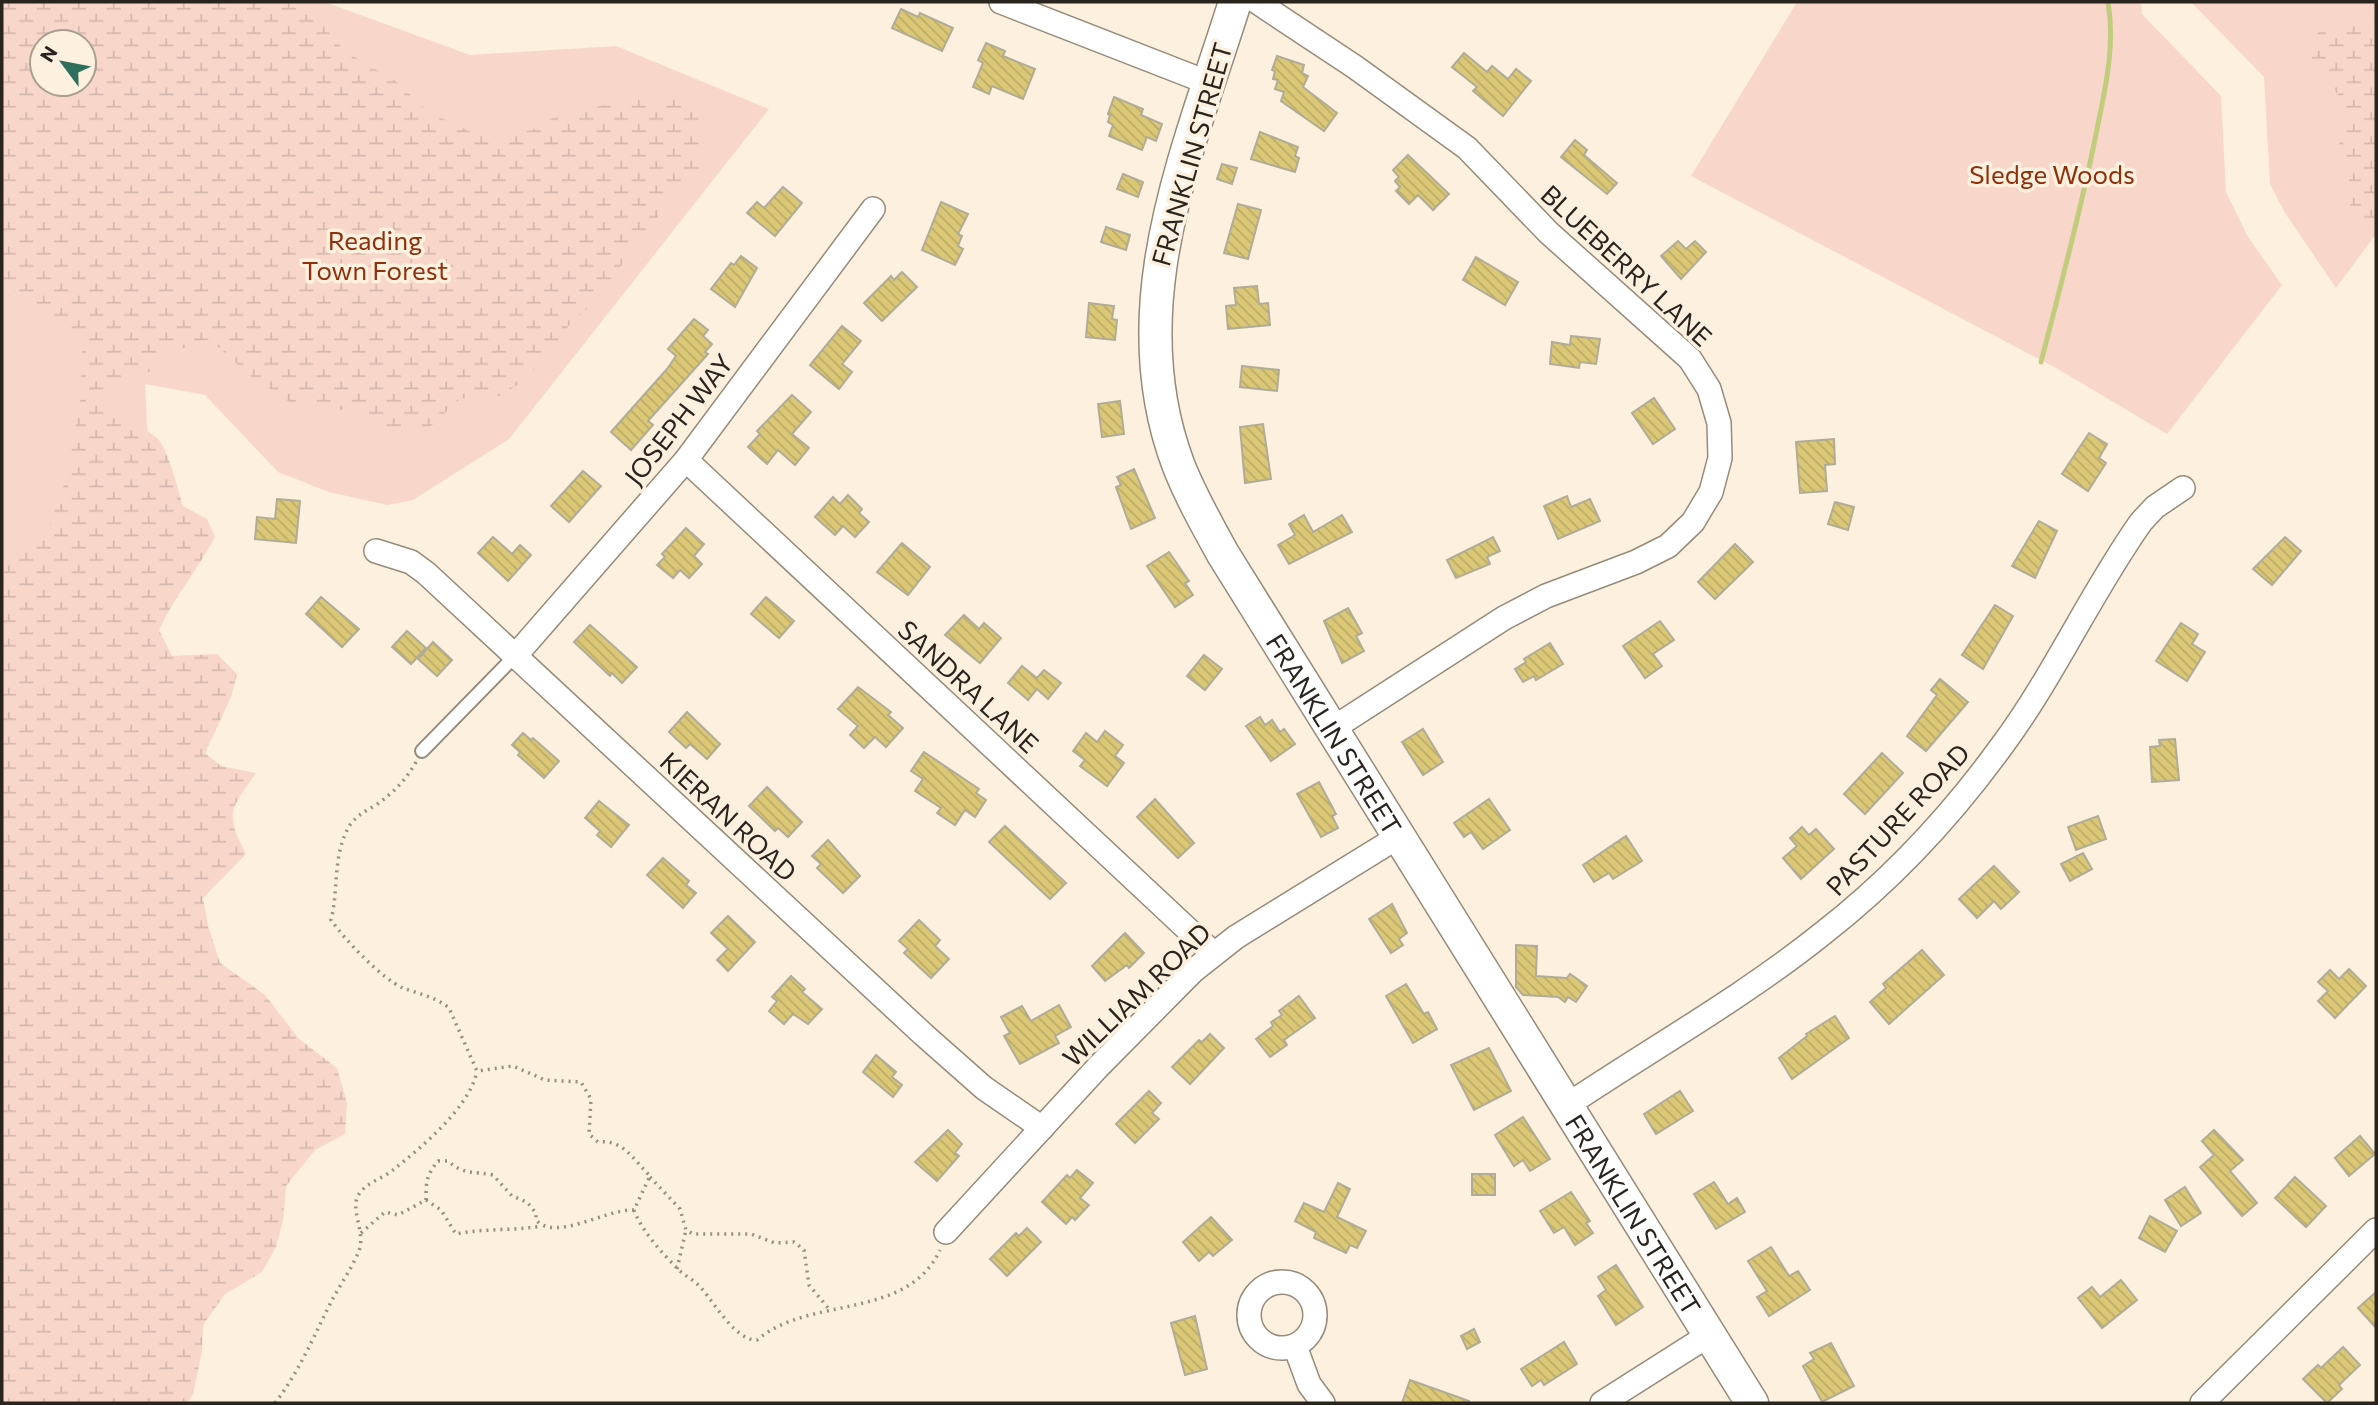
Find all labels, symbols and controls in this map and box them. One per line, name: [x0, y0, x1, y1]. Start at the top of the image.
north arrow: [28, 28, 98, 98]
street label: FRANKLIN STREET: [1144, 39, 1238, 269]
text: N: [35, 42, 62, 66]
park label: Sledge Woods: [1969, 158, 2135, 189]
street label: BLUEBERRY LANE: [1535, 178, 1719, 352]
park label: Reading Town Forest: [302, 224, 448, 285]
street label: JOSEPH WAY: [617, 347, 739, 491]
street label: SANDRA LANE: [893, 613, 1045, 759]
street label: FRANKLIN STREET: [1261, 628, 1409, 840]
street label: PASTURE ROAD: [1819, 737, 1975, 901]
street label: KIERAN ROAD: [655, 745, 803, 887]
street label: WILLIAM ROAD: [1056, 916, 1216, 1072]
street label: FRANKLIN STREET: [1560, 1108, 1708, 1320]

